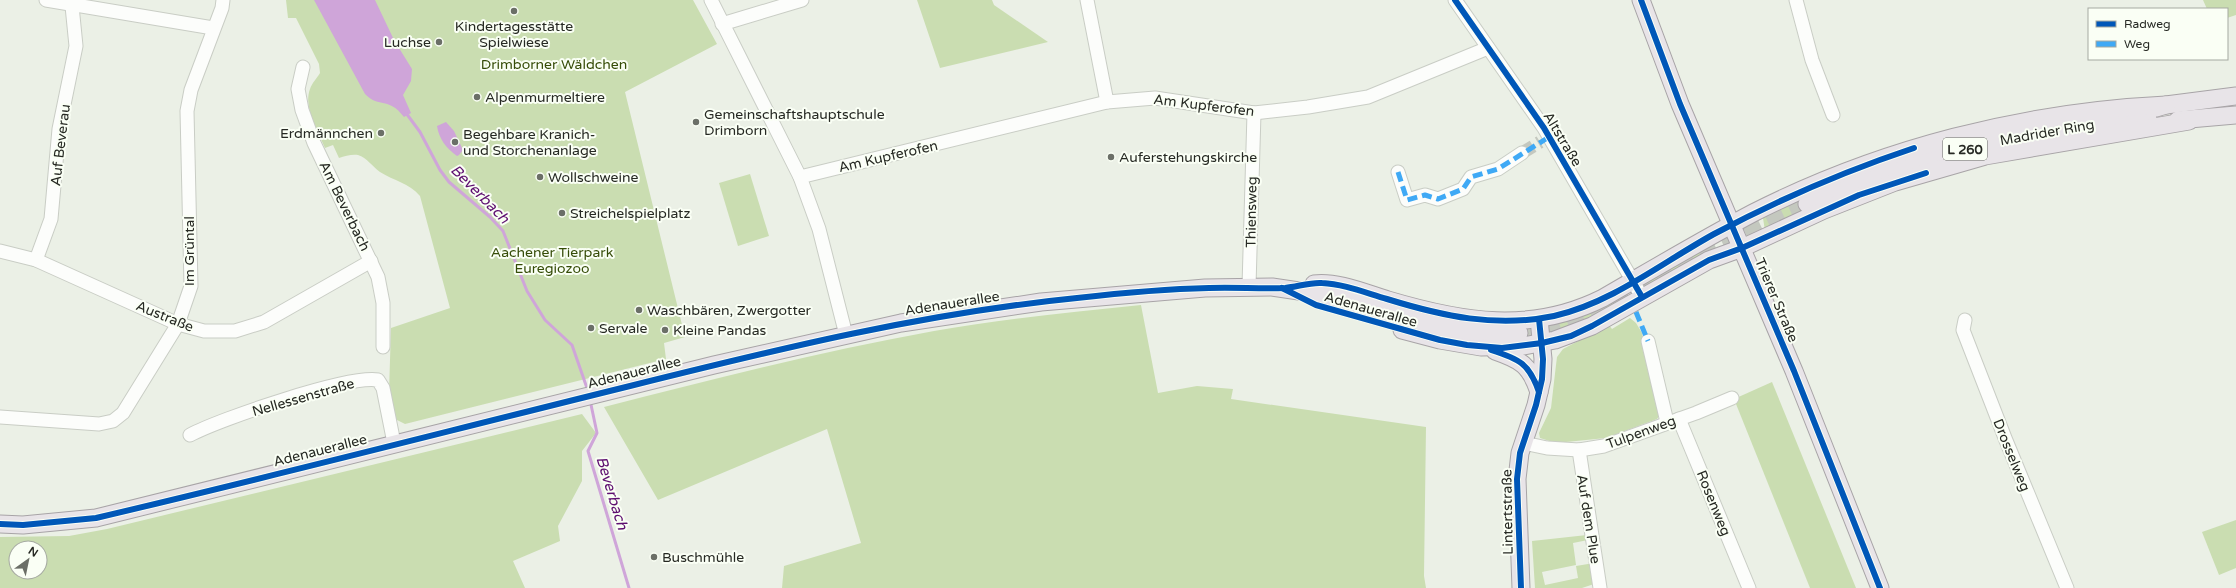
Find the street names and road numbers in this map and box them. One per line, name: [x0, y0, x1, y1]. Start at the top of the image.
street label: Am Kupferofen: [1153, 91, 1255, 120]
street label: Auf Beverau: [47, 103, 74, 187]
street label: Altstraße: [1540, 109, 1586, 170]
street label: Madrider Ring: [1999, 116, 2096, 149]
street label: Am Kupferofen: [837, 137, 939, 176]
road number: L 260: [1943, 138, 1987, 160]
street label: Am Beverbach: [316, 159, 374, 254]
street label: Thiensweg: [1242, 176, 1261, 248]
street label: Im Grüntal: [181, 216, 198, 286]
street label: Trierer Straße: [1751, 256, 1802, 345]
street label: Adenauerallee: [903, 288, 1001, 319]
street label: Adenauerallee: [1322, 288, 1419, 331]
street label: Austraße: [134, 297, 196, 336]
street label: Adenauerallee: [586, 353, 683, 392]
street label: Nellessenstraße: [250, 375, 356, 420]
street label: Tulpenweg: [1604, 412, 1678, 453]
street label: Drosselweg: [1989, 416, 2034, 494]
street label: Adenauerallee: [272, 431, 369, 470]
street label: Rosenweg: [1693, 468, 1734, 538]
street label: Lintertstraße: [1498, 469, 1517, 555]
street label: Auf dem Plue: [1573, 473, 1604, 565]

